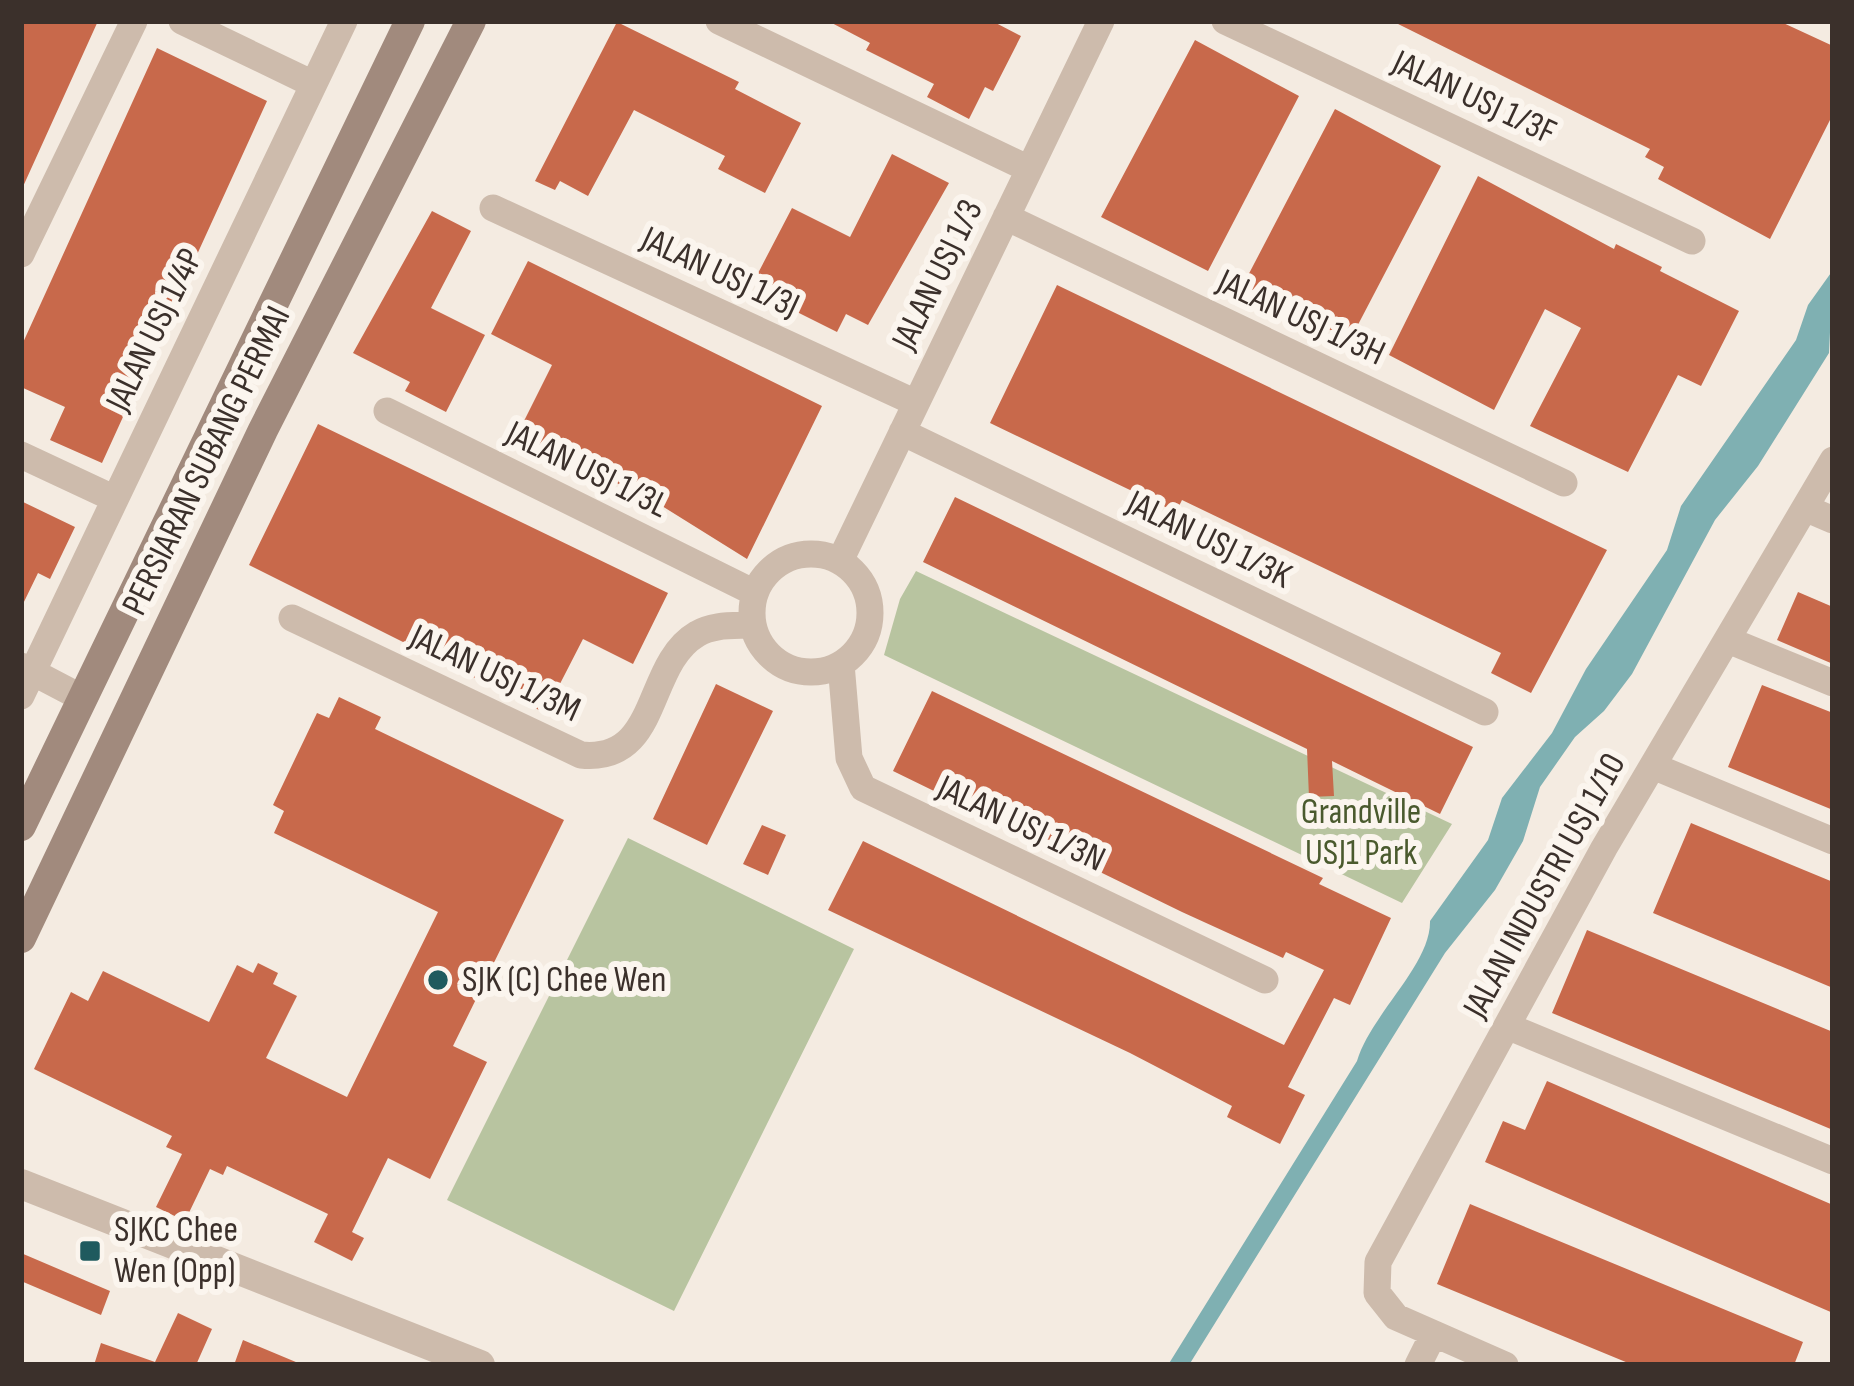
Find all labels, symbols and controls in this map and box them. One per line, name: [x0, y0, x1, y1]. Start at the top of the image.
street label: JALAN USJ 1/3F: [1384, 41, 1563, 155]
street label: JALAN USJ 1/3: [883, 193, 993, 358]
street label: JALAN USJ 1/3J: [633, 217, 806, 328]
street label: JALAN USJ 1/4P: [97, 242, 213, 419]
street label: JALAN USJ 1/3H: [1210, 260, 1392, 375]
street label: PERSIARAN SUBANG PERMAI: [114, 300, 300, 622]
street label: JALAN USJ 1/3L: [498, 412, 675, 528]
street label: JALAN USJ 1/3K: [1119, 481, 1299, 599]
street label: JALAN USJ 1/3M: [402, 615, 587, 732]
street label: JALAN INDUSTRI USJ 1/10: [1454, 746, 1635, 1027]
street label: JALAN USJ 1/3N: [930, 766, 1112, 881]
park label: Grandville USJ1 Park: [1301, 791, 1421, 875]
place label: SJK (C) Chee Wen: [462, 959, 666, 1002]
marker: SJK (C) Chee Wen: [425, 967, 451, 993]
place label: SJKC Chee Wen (Opp): [114, 1209, 238, 1293]
marker: SJKC Chee Wen (Opp): [77, 1238, 103, 1264]

